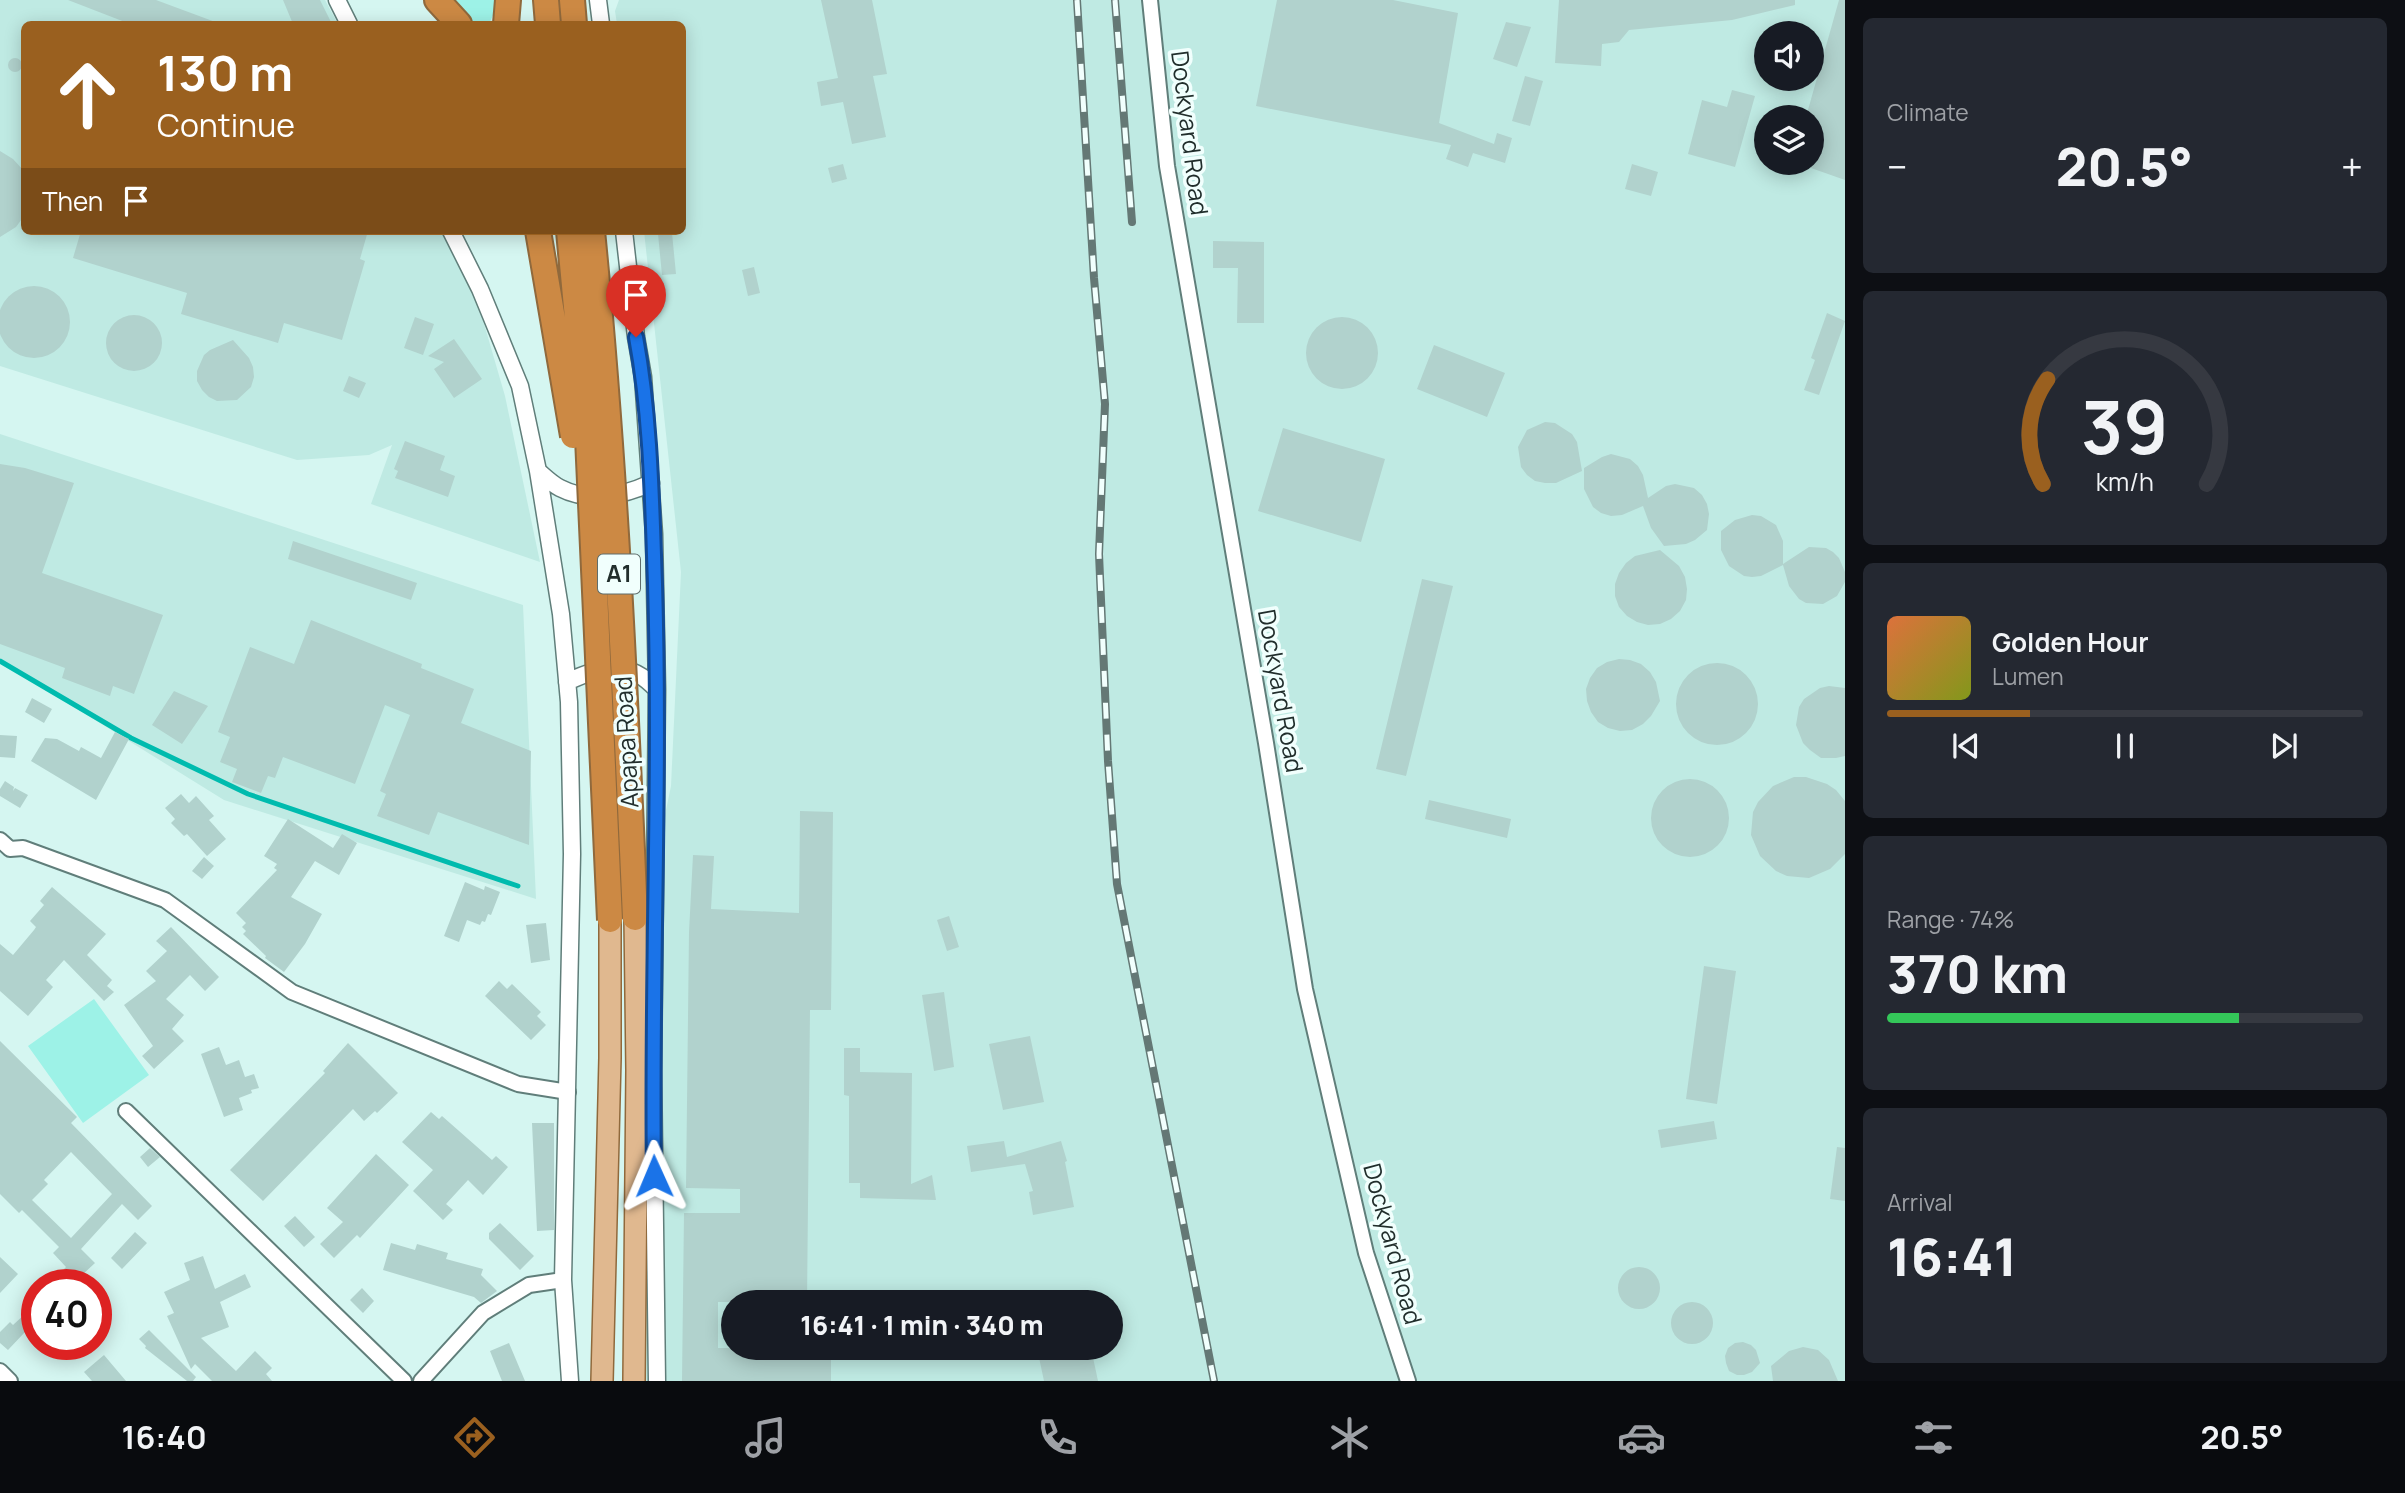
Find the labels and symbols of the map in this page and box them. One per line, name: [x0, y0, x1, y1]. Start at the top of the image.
street label: Dockyard Road: [1164, 49, 1217, 217]
pin: [606, 265, 666, 337]
road number: A1: [598, 554, 640, 594]
street label: Dockyard Road: [1251, 606, 1312, 775]
street label: Apapa Road: [606, 675, 645, 809]
position arrow: [617, 1139, 691, 1213]
street label: Dockyard Road: [1356, 1159, 1431, 1328]
speed limit sign: 40: [21, 1269, 112, 1360]

